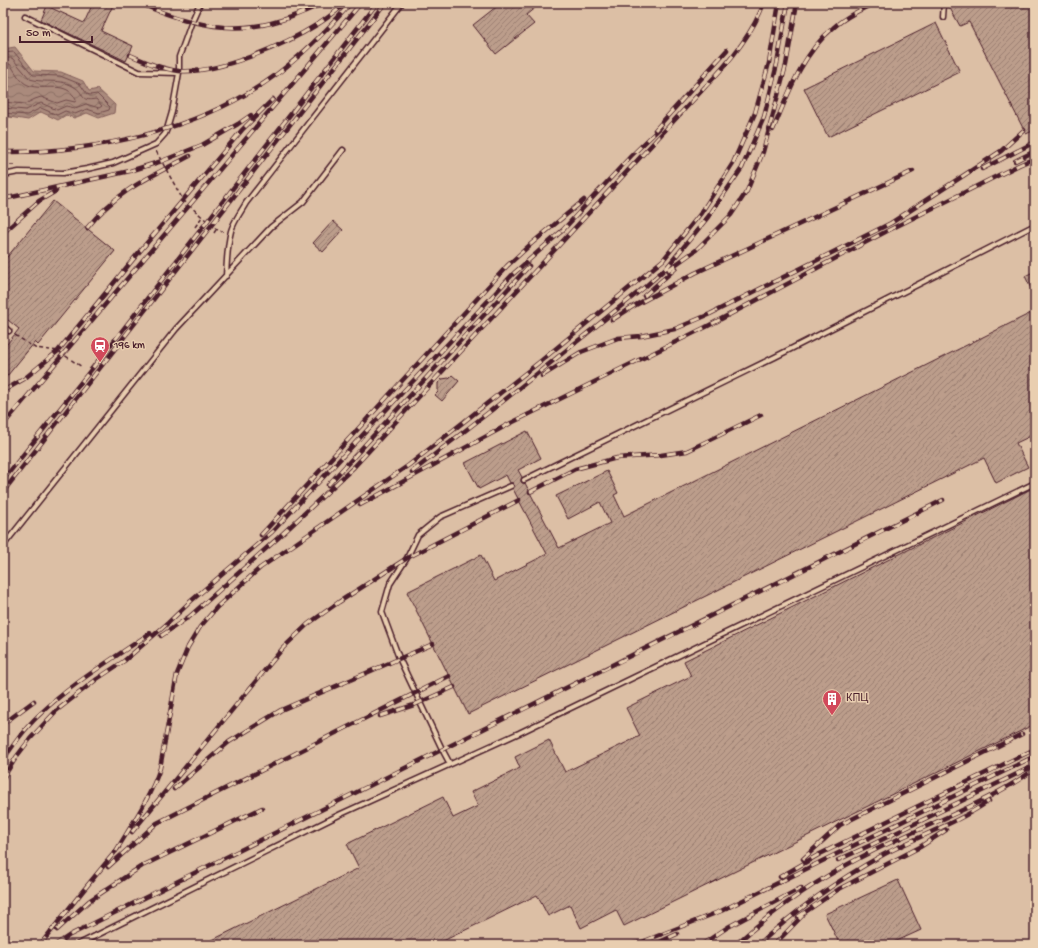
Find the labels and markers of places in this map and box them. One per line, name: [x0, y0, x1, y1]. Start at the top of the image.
station icon: 196 km: [89, 335, 111, 363]
place label: 196 km: [113, 340, 145, 352]
building icon: КПЦ: [821, 688, 843, 716]
place label: КПЦ: [846, 693, 868, 705]

